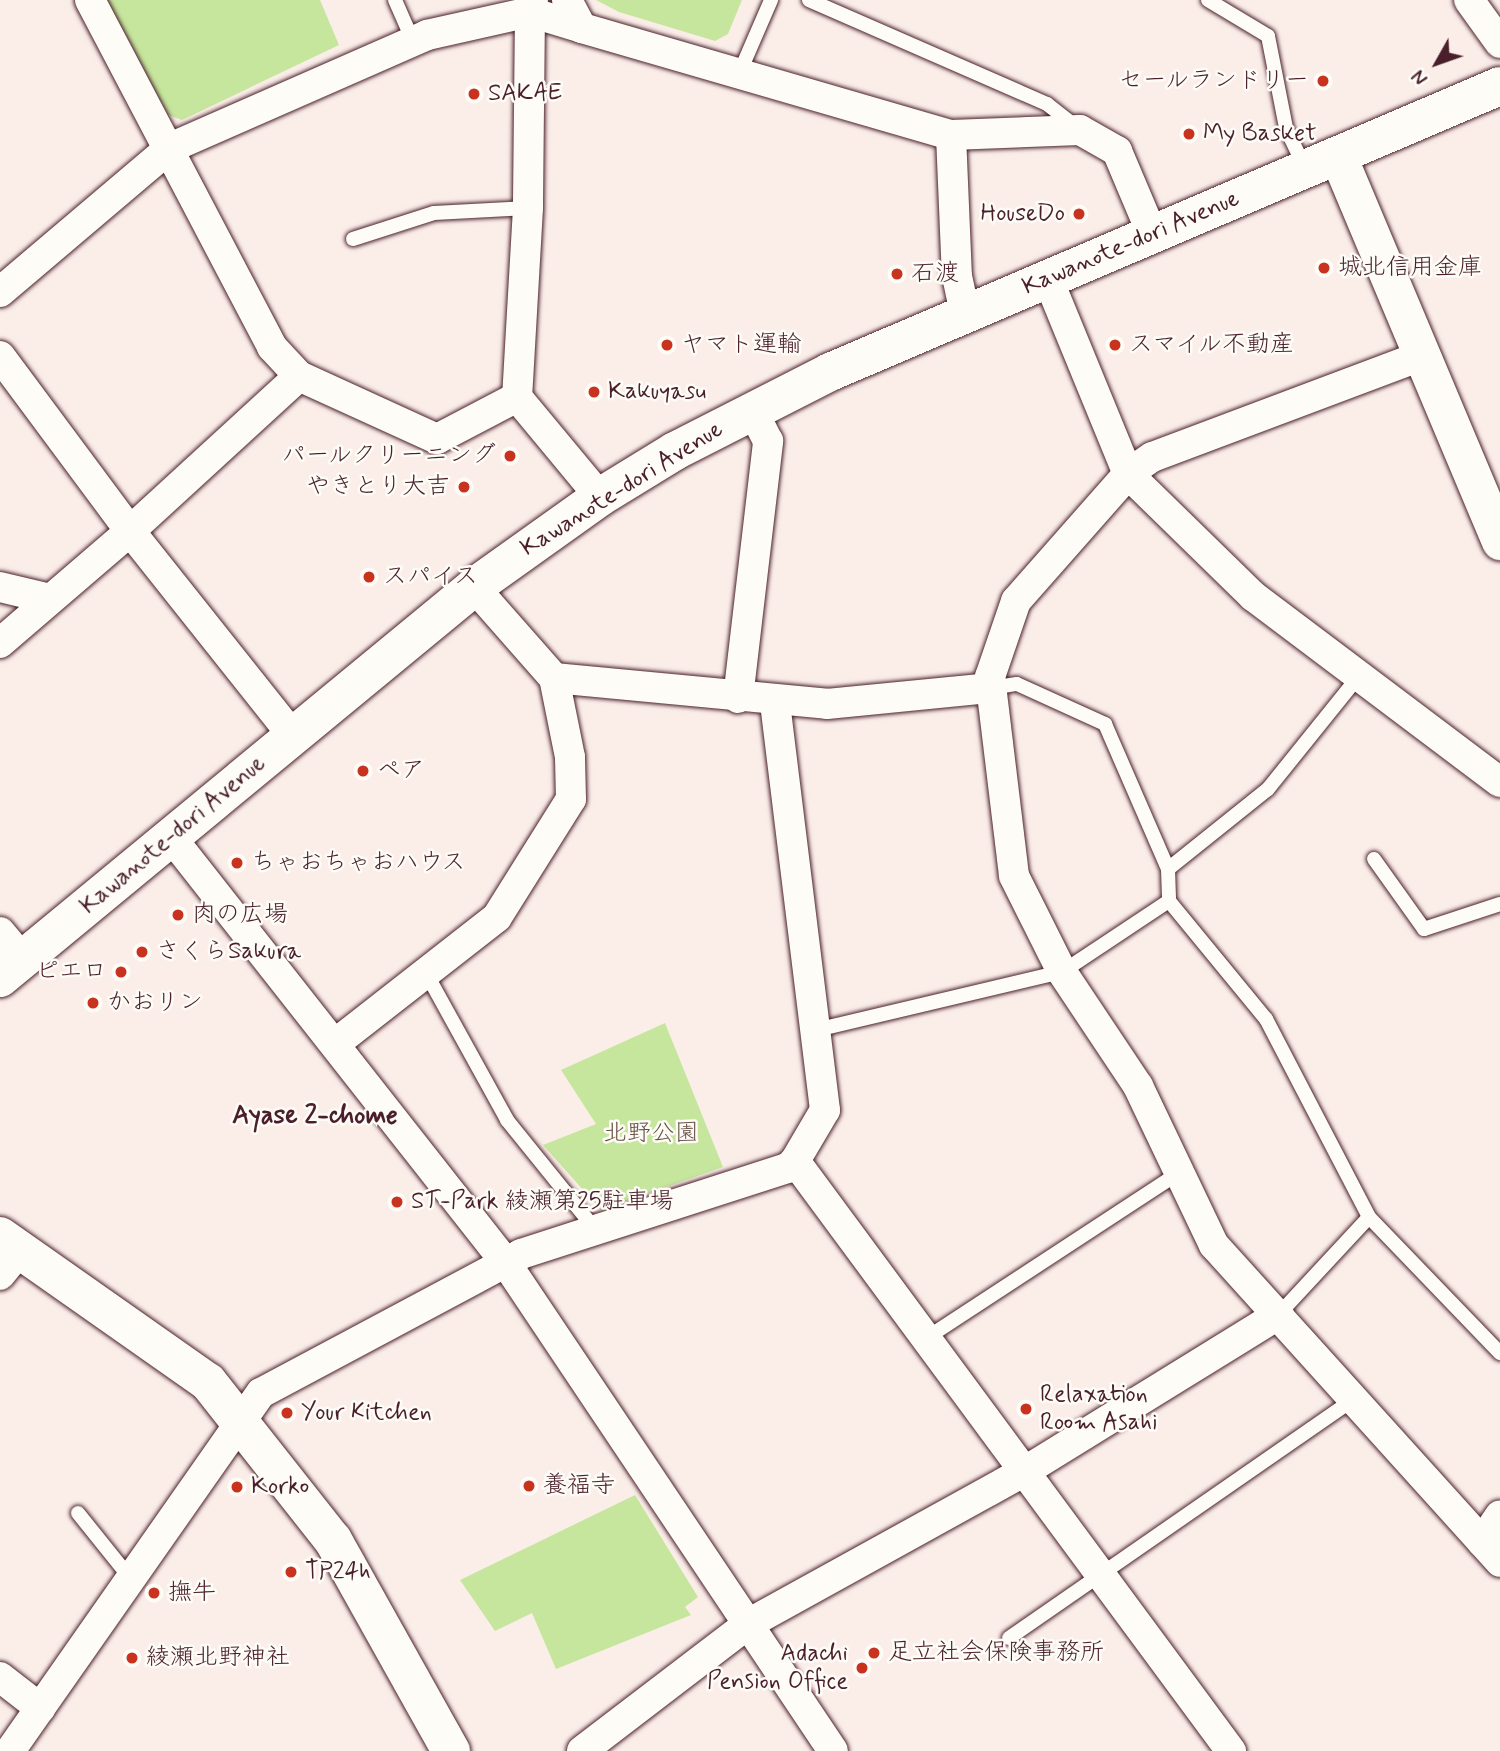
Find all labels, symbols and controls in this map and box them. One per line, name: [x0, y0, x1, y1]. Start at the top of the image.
north arrow: [1402, 28, 1472, 98]
text: N: [1407, 64, 1434, 90]
place label: セールランドリー: [1117, 67, 1309, 95]
marker: セールランドリー: [1315, 73, 1331, 89]
place label: SAKAE: [488, 80, 562, 108]
marker: SAKAE: [466, 86, 482, 102]
place label: My Basket: [1203, 120, 1317, 148]
marker: My Basket: [1181, 126, 1197, 142]
street label: Kawanote-dori Avenue: [1016, 183, 1246, 303]
place label: HouseDo: [981, 200, 1065, 228]
marker: HouseDo: [1071, 206, 1087, 222]
place label: 城北信用金庫: [1338, 254, 1482, 282]
place label: 石渡: [911, 260, 959, 288]
marker: 城北信用金庫: [1316, 260, 1332, 276]
marker: 石渡: [889, 266, 905, 282]
place label: ヤマト運輸: [681, 331, 801, 359]
place label: スマイル不動産: [1129, 331, 1297, 359]
marker: ヤマト運輸: [659, 337, 675, 353]
marker: スマイル不動産: [1107, 337, 1123, 353]
place label: Kakuyasu: [608, 378, 706, 406]
marker: Kakuyasu: [586, 384, 602, 400]
street label: Kawanote-dori Avenue: [514, 414, 730, 564]
place label: パールクリーニング: [280, 442, 496, 470]
marker: パールクリーニング: [502, 448, 518, 464]
place label: やきとり大吉: [306, 473, 450, 501]
marker: やきとり大吉: [456, 479, 472, 495]
place label: スパイス: [383, 563, 479, 591]
marker: スパイス: [361, 569, 377, 585]
street label: Kawanote-dori Avenue: [73, 748, 273, 922]
place label: ペア: [377, 757, 425, 785]
marker: ペア: [355, 763, 371, 779]
place label: ちゃおちゃおハウス: [251, 849, 467, 877]
marker: ちゃおちゃおハウス: [229, 855, 245, 871]
place label: 肉の広場: [192, 901, 288, 929]
marker: 肉の広場: [170, 907, 186, 923]
place label: さくらSakura: [156, 938, 301, 966]
marker: さくらSakura: [134, 944, 150, 960]
place label: ピエロ: [35, 958, 107, 986]
marker: ピエロ: [113, 964, 129, 980]
place label: かおリン: [107, 989, 203, 1017]
marker: かおリン: [85, 995, 101, 1011]
district label: Ayase 2-chome: [232, 1101, 398, 1133]
park label: 北野公園: [603, 1120, 699, 1148]
place label: ST-Park 綾瀬第25駐車場: [411, 1188, 673, 1216]
marker: ST-Park 綾瀬第25駐車場: [389, 1194, 405, 1210]
place label: Relaxation Room Asahi: [1040, 1381, 1159, 1437]
place label: Your Kitchen: [301, 1399, 430, 1427]
marker: Relaxation Room Asahi: [1018, 1401, 1034, 1417]
marker: Your Kitchen: [279, 1405, 295, 1421]
place label: 養福寺: [543, 1472, 615, 1500]
place label: Korko: [251, 1473, 309, 1501]
marker: 養福寺: [521, 1478, 537, 1494]
marker: Korko: [229, 1479, 245, 1495]
place label: TP24h: [305, 1558, 371, 1586]
marker: TP24h: [283, 1564, 299, 1580]
place label: 撫牛: [168, 1579, 216, 1607]
marker: 撫牛: [146, 1585, 162, 1601]
place label: 足立社会保険事務所: [888, 1639, 1104, 1667]
place label: Adachi Pension Office: [708, 1640, 848, 1696]
place label: 綾瀬北野神社: [146, 1644, 290, 1672]
marker: 足立社会保険事務所: [866, 1645, 882, 1661]
marker: 綾瀬北野神社: [124, 1650, 140, 1666]
marker: Adachi Pension Office: [854, 1660, 870, 1676]

